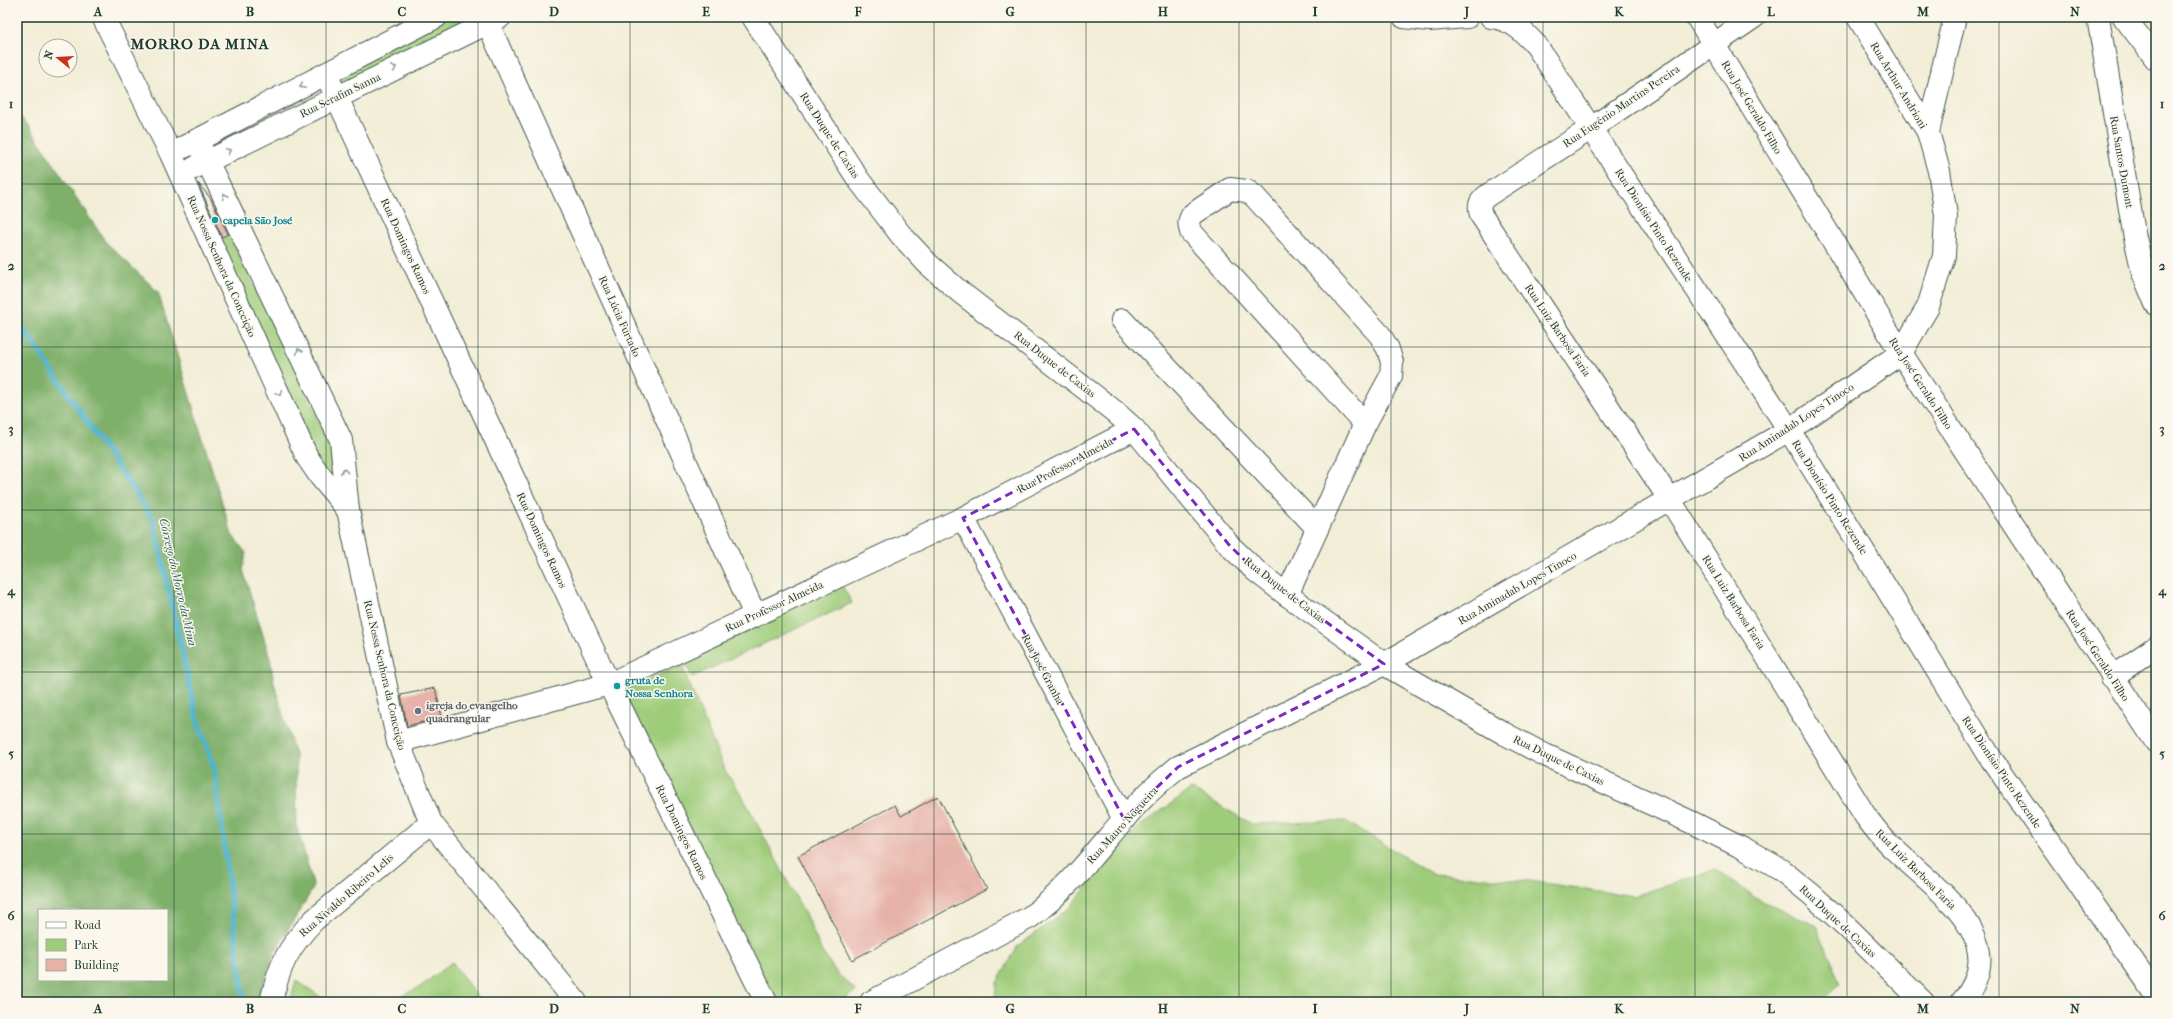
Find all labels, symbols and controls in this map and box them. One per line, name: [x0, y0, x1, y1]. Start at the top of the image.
text: A: [93, 4, 103, 19]
text: B: [246, 4, 255, 19]
text: C: [398, 4, 407, 19]
text: D: [549, 4, 559, 19]
text: E: [702, 4, 710, 19]
text: F: [854, 4, 862, 19]
text: G: [1005, 4, 1015, 19]
text: H: [1158, 4, 1169, 19]
text: I: [1312, 4, 1318, 19]
text: J: [1463, 4, 1470, 20]
text: K: [1614, 4, 1625, 19]
text: L: [1767, 4, 1776, 19]
text: M: [1916, 4, 1929, 19]
text: N: [2070, 4, 2080, 19]
district label: MORRO DA MINA: [129, 35, 270, 53]
north arrow: [38, 38, 78, 78]
street label: Rua Arthur Andrioni: [1868, 39, 1930, 132]
text: N: [41, 48, 57, 61]
street label: Rua José Geraldo Filho: [1719, 58, 1785, 157]
street label: Rua Eugênio Martins Pereira: [1560, 62, 1683, 150]
one-way arrow: [390, 66, 398, 73]
street label: Rua Serafim Sanna: [298, 70, 384, 121]
one-way arrow: [298, 82, 306, 89]
street label: Rua Duque de Caxias: [797, 90, 862, 181]
text: 1: [9, 96, 14, 111]
text: 1: [2160, 96, 2165, 111]
street label: Rua Santos Dumont: [2107, 115, 2136, 210]
one-way arrow: [223, 148, 231, 156]
street label: Rua Dionísio Pinto Rezende: [1612, 166, 1695, 285]
one-way arrow: [222, 192, 230, 200]
street label: Rua Nossa Senhora da Conceição: [184, 193, 259, 339]
street label: Rua Domingos Ramos: [378, 196, 433, 296]
place label: capela São José: [223, 214, 293, 227]
marker: capela São José: [210, 215, 220, 225]
text: 2: [8, 258, 15, 273]
text: 2: [2159, 258, 2166, 273]
street label: Rua Lúcia Furtado: [596, 274, 643, 359]
street label: Rua Luiz Barbosa Faria: [1522, 282, 1594, 380]
street label: Rua Duque de Caxias: [1011, 328, 1098, 400]
street label: Rua José Geraldo Filho: [1886, 335, 1955, 432]
one-way arrow: [296, 348, 304, 355]
street label: Rua Aminadab Lopes Tinoco: [1736, 380, 1857, 465]
one-way arrow: [274, 389, 282, 397]
text: 3: [8, 421, 14, 437]
text: 3: [2159, 421, 2165, 437]
street label: Rua Professor Almeida: [1015, 434, 1116, 496]
street label: Rua Dionísio Pinto Rezende: [1789, 438, 1871, 557]
one-way arrow: [340, 468, 349, 474]
street label: Rua Domingos Ramos: [514, 490, 569, 590]
water label: Córrego do Morro da Mina: [156, 517, 200, 647]
street label: Rua Aminadab Lopes Tinoco: [1456, 549, 1579, 628]
street label: Rua Luiz Barbosa Faria: [1699, 553, 1768, 652]
street label: Rua Duque de Caxias: [1241, 554, 1328, 626]
street label: Rua Professor Almeida: [723, 578, 826, 635]
text: 4: [6, 583, 16, 599]
text: 4: [2157, 583, 2167, 599]
street label: Rua Nossa Senhora da Conceição: [361, 599, 408, 752]
street label: Rua José Geraldo Filho: [2063, 607, 2132, 704]
street label: Rua José Granha: [1019, 632, 1067, 708]
place label: gruta de Nossa Senhora: [625, 674, 694, 700]
marker: gruta de Nossa Senhora: [612, 681, 622, 691]
place label: igreja do evangelho quadrangular: [425, 699, 518, 725]
marker: igreja do evangelho quadrangular: [413, 706, 423, 716]
street label: Rua Dionísio Pinto Rezende: [1959, 714, 2044, 831]
street label: Rua Duque de Caxias: [1511, 733, 1607, 788]
text: 5: [8, 746, 14, 761]
text: 5: [2159, 746, 2165, 761]
street label: Rua Domingos Ramos: [653, 783, 710, 882]
street label: Rua Mauro Nogueira: [1084, 783, 1161, 867]
street label: Rua Luiz Barbosa Faria: [1873, 826, 1959, 913]
street label: Rua Nivaldo Ribeiro Lelis: [297, 851, 396, 940]
street label: Rua Duque de Caxias: [1797, 882, 1879, 960]
text: 6: [7, 908, 15, 923]
text: 6: [2158, 908, 2166, 923]
legend: [38, 909, 168, 981]
text: Road: [74, 918, 101, 932]
text: Park: [74, 938, 99, 952]
text: Building: [74, 958, 119, 972]
text: A: [93, 1001, 103, 1016]
text: B: [246, 1001, 255, 1016]
text: C: [398, 1001, 407, 1016]
text: D: [549, 1001, 559, 1016]
text: E: [702, 1001, 710, 1016]
text: F: [854, 1001, 862, 1016]
text: G: [1005, 1001, 1015, 1016]
text: H: [1158, 1001, 1169, 1016]
text: I: [1312, 1001, 1318, 1016]
text: J: [1463, 1001, 1470, 1017]
text: K: [1614, 1001, 1625, 1016]
text: L: [1767, 1001, 1776, 1016]
text: M: [1916, 1001, 1929, 1016]
text: N: [2070, 1001, 2080, 1016]

